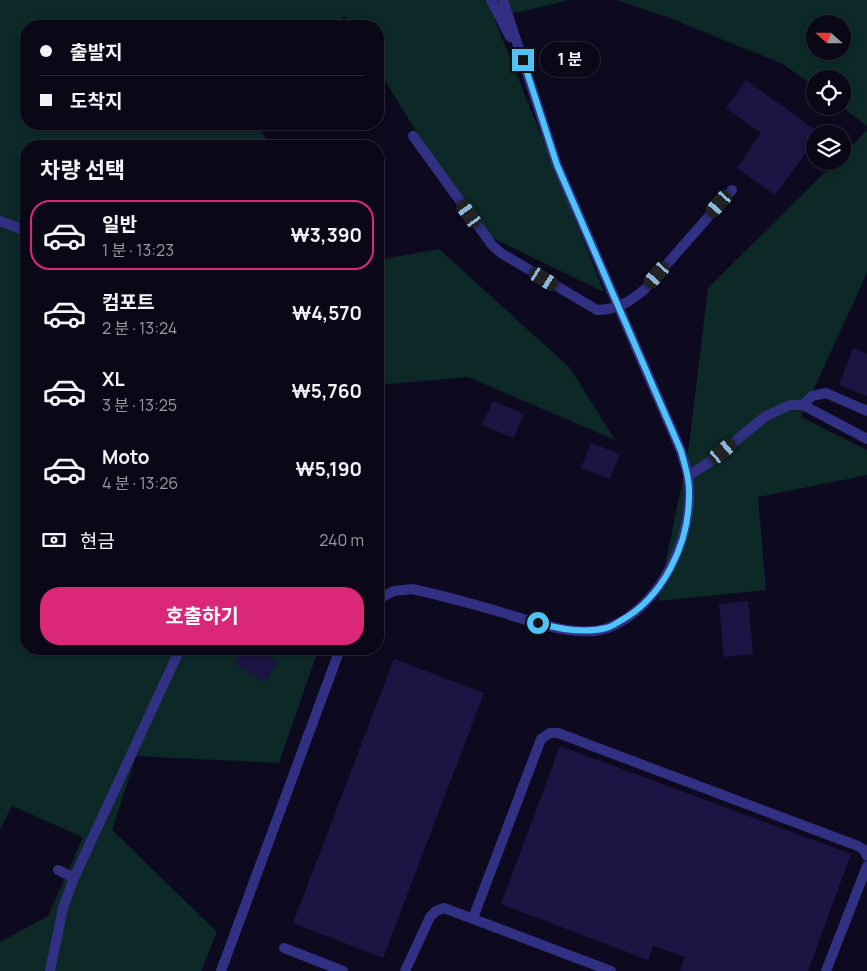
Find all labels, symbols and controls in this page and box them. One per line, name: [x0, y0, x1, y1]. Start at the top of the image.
north arrow: [806, 15, 851, 60]
map controls: [806, 15, 851, 170]
text: 출발지: [70, 39, 122, 65]
callout: 1 분: [540, 42, 600, 78]
text: 1 분: [558, 48, 582, 70]
route end: [512, 49, 534, 71]
button: locate: [806, 70, 851, 115]
text: 도착지: [70, 88, 122, 114]
button: layers: [806, 125, 851, 170]
text: 차량 선택: [40, 155, 125, 185]
car: [703, 188, 734, 220]
car: [454, 197, 483, 231]
text: 일반: [102, 211, 137, 237]
icon: car: [42, 213, 87, 258]
text: ₩3,390: [291, 222, 362, 248]
text: 1 분 · 13:23: [102, 239, 174, 261]
car: [641, 259, 672, 291]
car: [527, 265, 560, 293]
text: 컴포트: [102, 289, 154, 315]
icon: car: [42, 291, 87, 336]
text: ₩4,570: [292, 300, 362, 326]
text: 2 분 · 13:24: [102, 317, 177, 339]
text: XL: [102, 366, 125, 392]
icon: car: [42, 369, 87, 414]
text: ₩5,760: [291, 378, 362, 404]
text: 3 분 · 13:25: [102, 394, 177, 416]
car: [706, 436, 739, 466]
text: Moto: [102, 444, 149, 470]
icon: car: [42, 447, 87, 492]
text: ₩5,190: [296, 456, 362, 482]
text: 4 분 · 13:26: [102, 472, 178, 494]
icon: cash: [40, 526, 68, 554]
text: 현금: [80, 528, 115, 554]
text: 240 m: [319, 529, 364, 551]
button: 호출하기: [40, 587, 364, 645]
route start: [527, 612, 549, 634]

